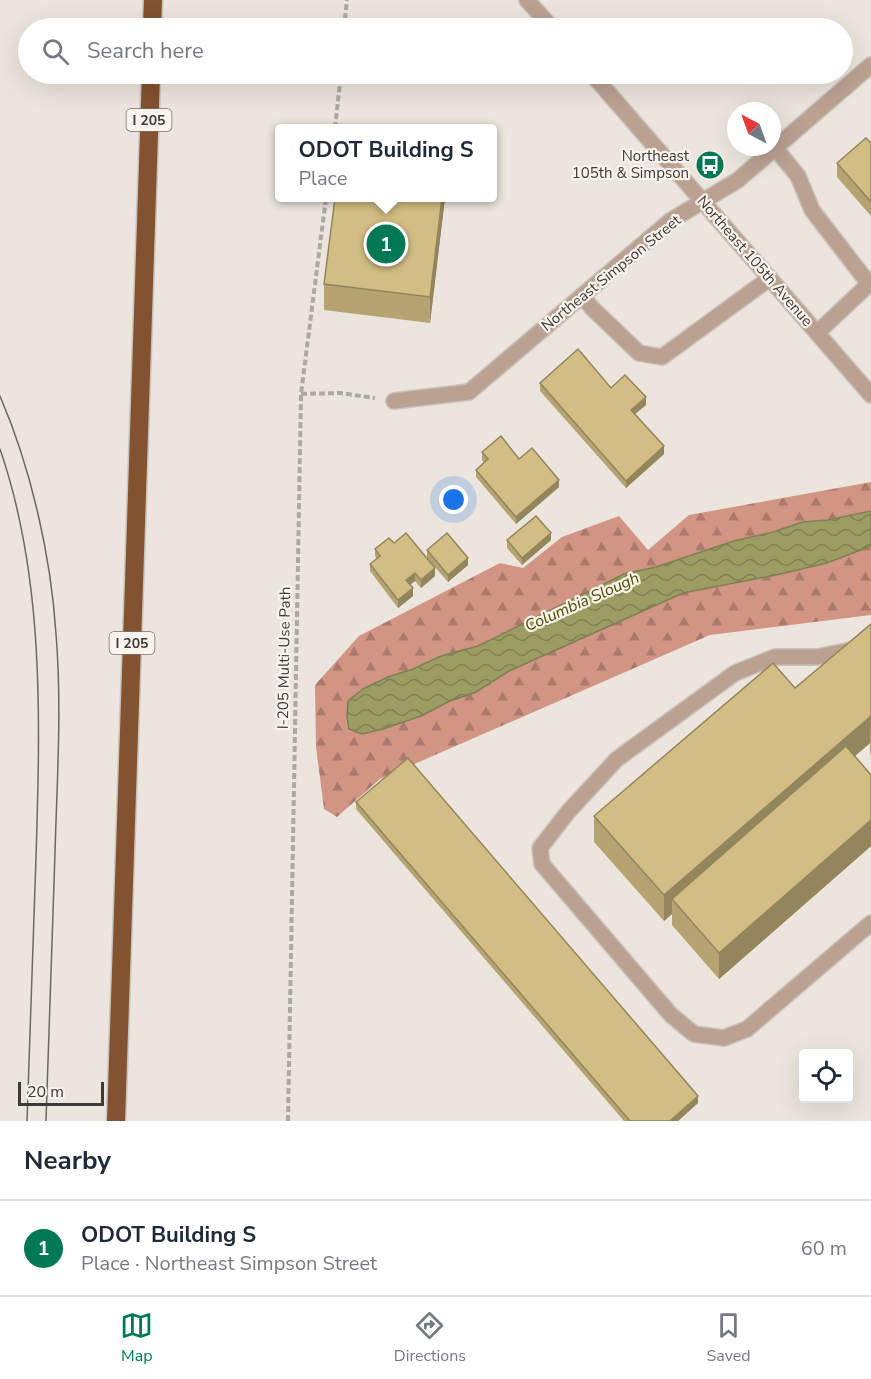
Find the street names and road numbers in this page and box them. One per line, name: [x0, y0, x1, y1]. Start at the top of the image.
road number: I 205: [126, 109, 172, 131]
street label: Northeast 105th Avenue: [693, 191, 817, 331]
street label: Northeast Simpson Street: [537, 210, 686, 336]
street label: I-205 Multi-Use Path: [273, 587, 295, 729]
road number: I 205: [110, 632, 154, 654]

